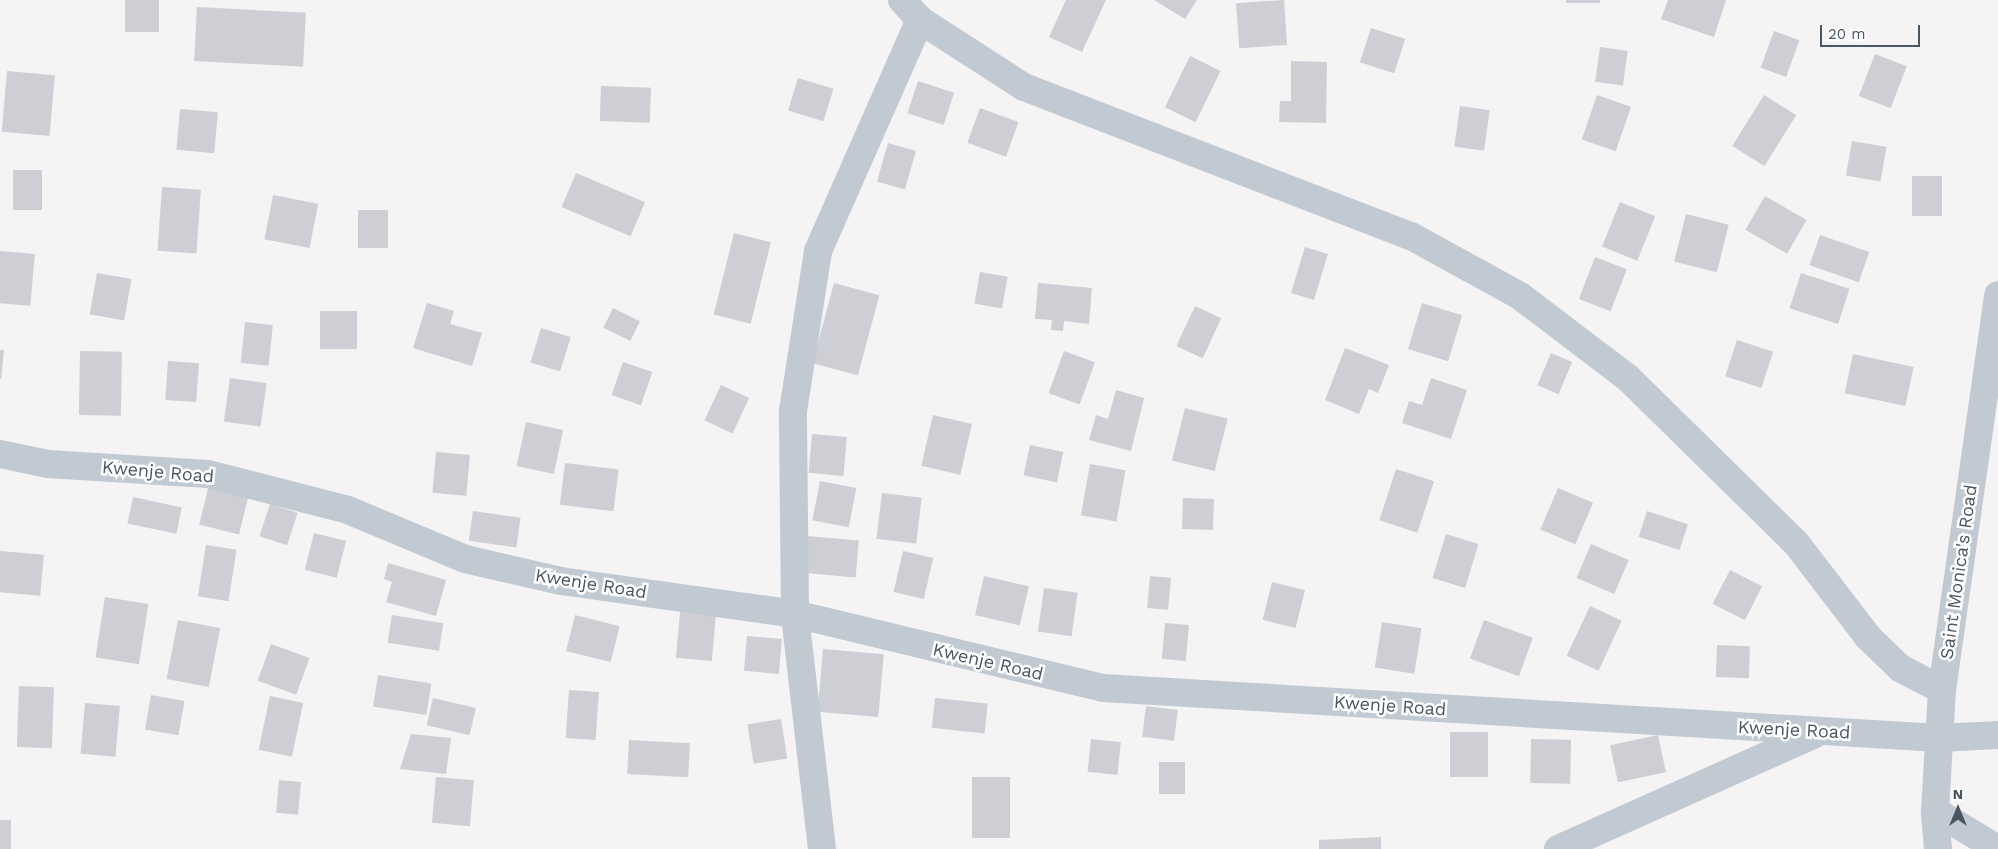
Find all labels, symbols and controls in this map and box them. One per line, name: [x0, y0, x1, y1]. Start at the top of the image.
scale bar: [1823, 15, 1923, 47]
text: 20 m: [1828, 25, 1866, 43]
street label: Kwenje Road: [101, 456, 215, 488]
street label: Saint Monica's Road: [1936, 483, 1982, 661]
street label: Kwenje Road: [534, 565, 648, 603]
street label: Kwenje Road: [931, 639, 1045, 685]
street label: Kwenje Road: [1333, 691, 1447, 721]
street label: Kwenje Road: [1737, 716, 1851, 744]
north arrow: [1933, 784, 1983, 834]
text: N: [1953, 786, 1963, 802]

